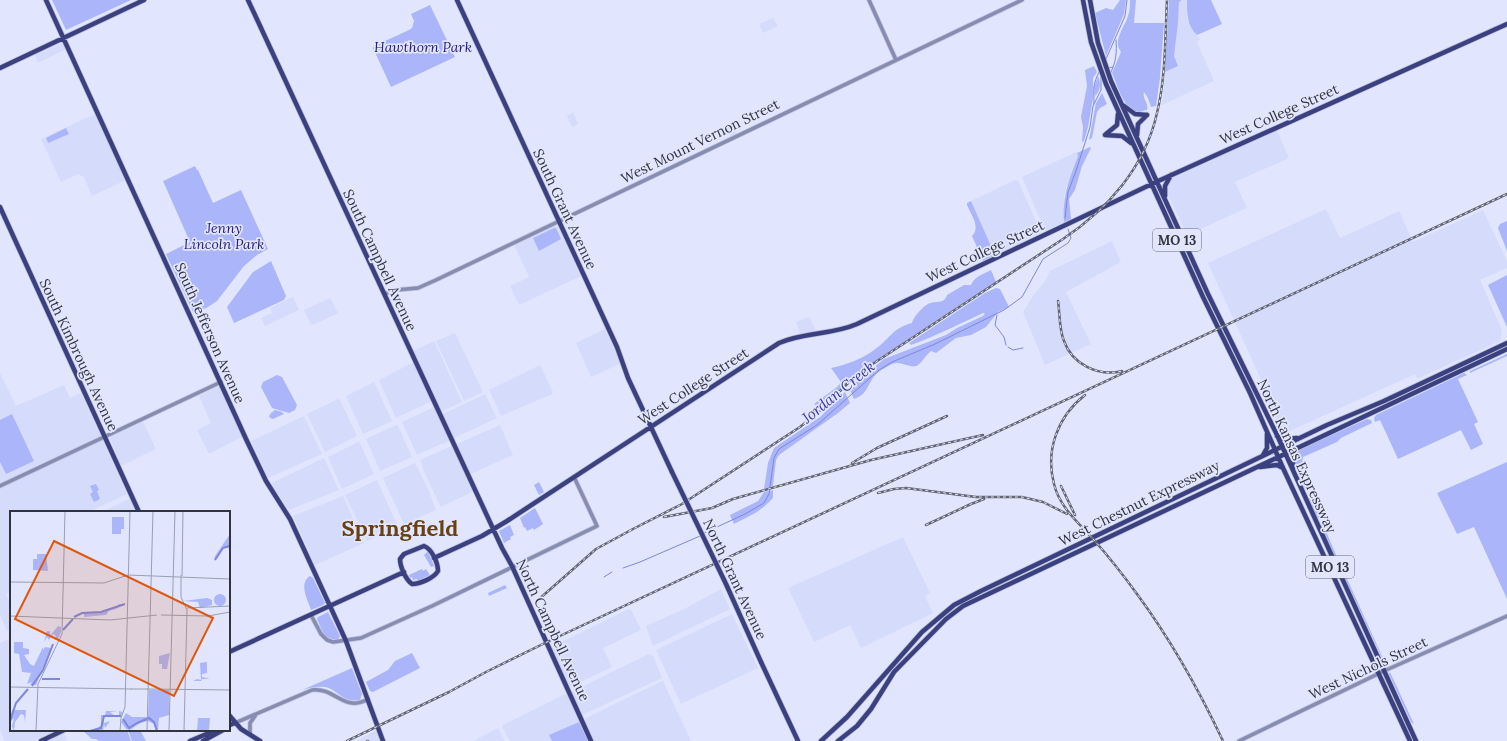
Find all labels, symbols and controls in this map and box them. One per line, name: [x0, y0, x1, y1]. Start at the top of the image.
park label: Hawthorn Park: [374, 38, 472, 56]
street label: West College Street: [1217, 79, 1342, 148]
street label: West Mount Vernon Street: [618, 94, 783, 187]
street label: South Grant Avenue: [529, 146, 601, 272]
street label: South Campbell Avenue: [339, 186, 421, 334]
street label: West College Street: [923, 215, 1047, 286]
park label: Jenny Lincoln Park: [184, 219, 264, 253]
road number: MO 13: [1153, 229, 1201, 251]
street label: South Jefferson Avenue: [171, 260, 249, 407]
street label: South Kimbrough Avenue: [36, 276, 122, 435]
street label: West College Street: [634, 343, 752, 429]
water label: Jordan Creek: [797, 357, 879, 428]
street label: North Kansas Expressway: [1253, 376, 1341, 537]
street label: West Chestnut Expressway: [1056, 456, 1223, 550]
inset map: [10, 511, 230, 731]
district label: Springfield: [342, 514, 458, 542]
street label: North Grant Avenue: [699, 516, 771, 643]
street label: North Campbell Avenue: [512, 556, 594, 704]
road number: MO 13: [1306, 556, 1354, 578]
street label: West Nichols Street: [1306, 632, 1431, 703]

